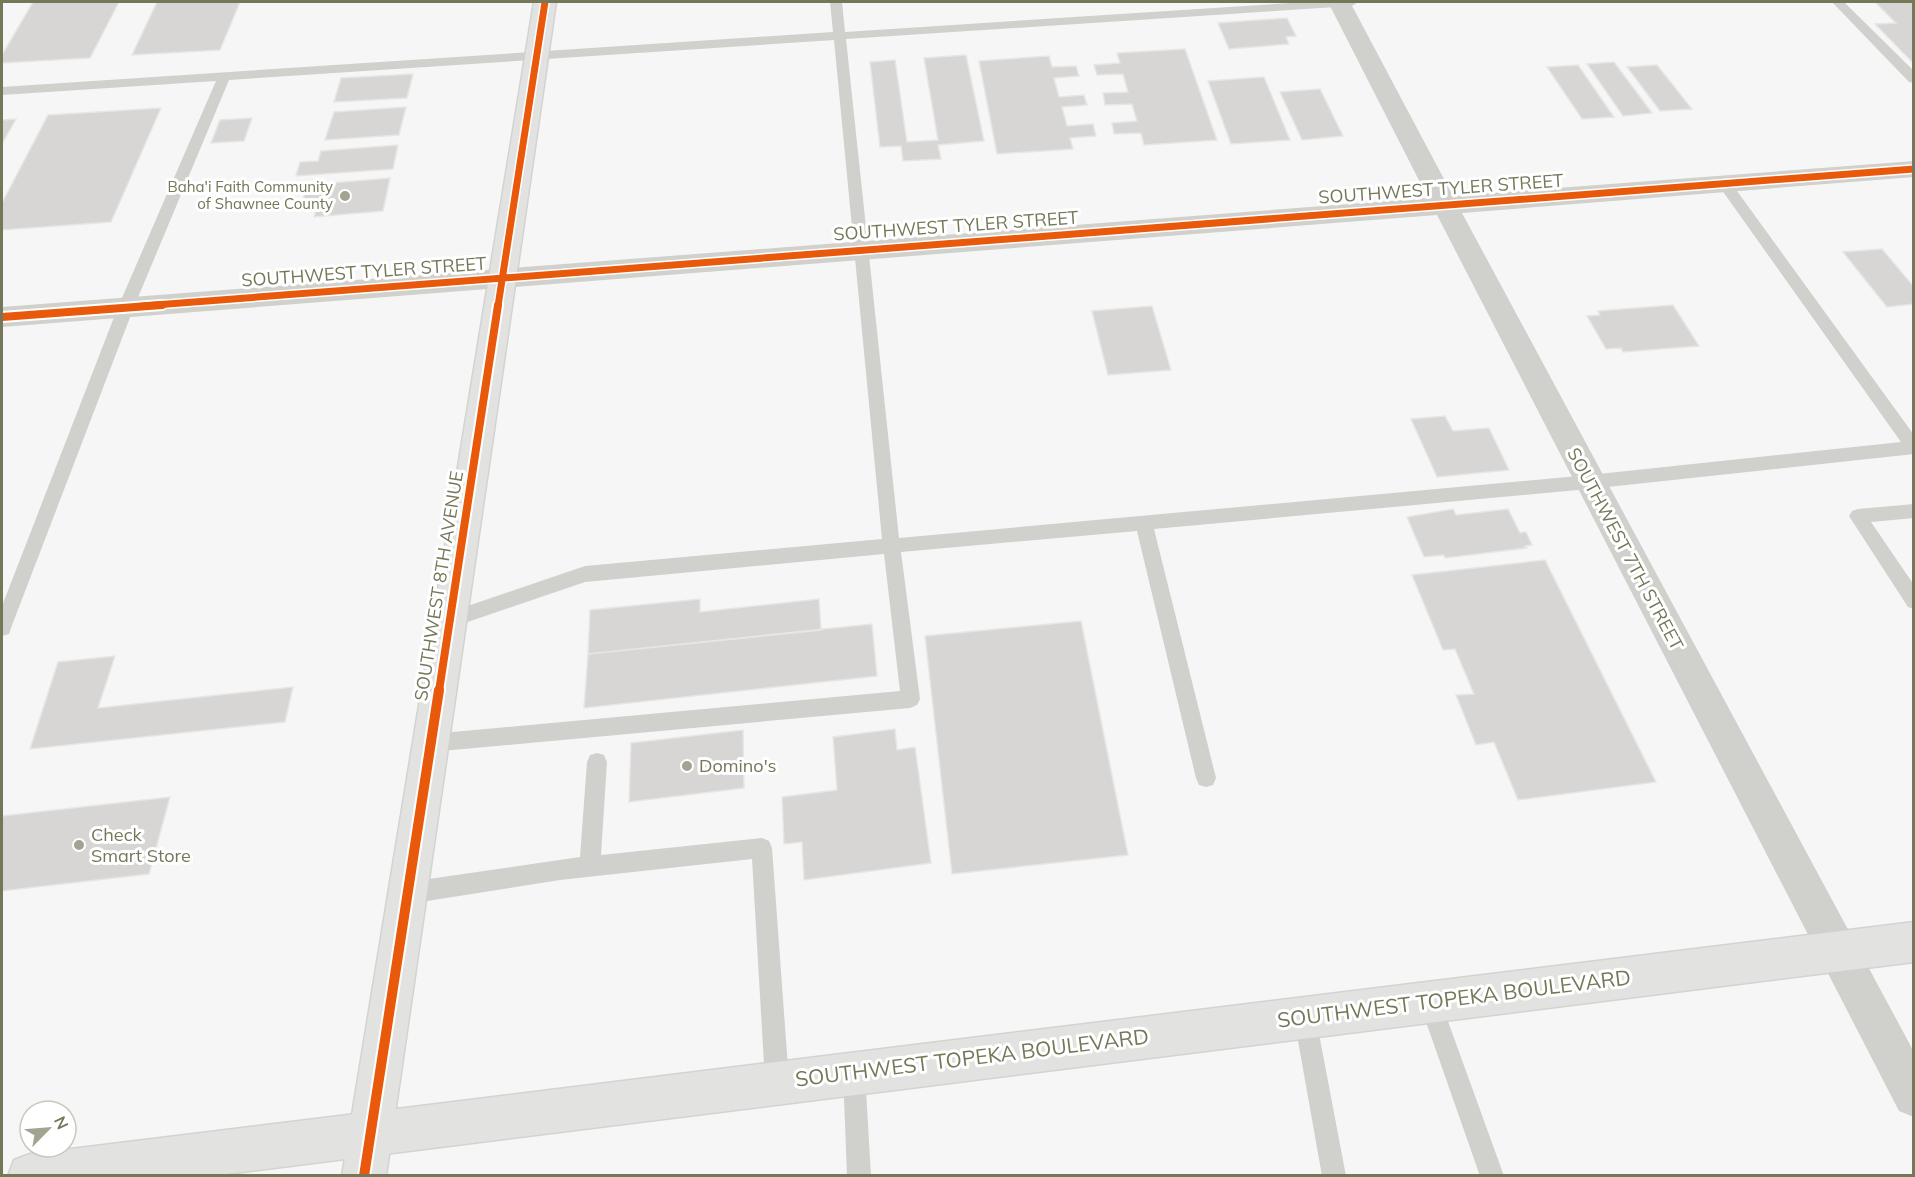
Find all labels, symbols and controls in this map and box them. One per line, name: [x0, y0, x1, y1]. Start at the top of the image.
street label: SOUTHWEST TYLER STREET: [1318, 168, 1564, 209]
place label: Baha'i Faith Community of Shawnee County: [168, 177, 333, 213]
marker: Baha'i Faith Community of Shawnee County: [338, 189, 352, 203]
street label: SOUTHWEST TYLER STREET: [833, 205, 1079, 246]
street label: SOUTHWEST TYLER STREET: [241, 251, 487, 292]
street label: SOUTHWEST 7TH STREET: [1562, 444, 1689, 654]
street label: SOUTHWEST 8TH AVENUE: [409, 469, 468, 703]
place label: Domino's: [699, 754, 777, 777]
marker: Domino's: [680, 759, 694, 773]
place label: Check Smart Store: [91, 823, 191, 867]
marker: Check Smart Store: [72, 838, 86, 852]
street label: SOUTHWEST TOPEKA BOULEVARD: [1276, 963, 1632, 1033]
street label: SOUTHWEST TOPEKA BOULEVARD: [794, 1022, 1150, 1092]
north arrow: [18, 1099, 78, 1159]
text: N: [50, 1113, 73, 1132]

